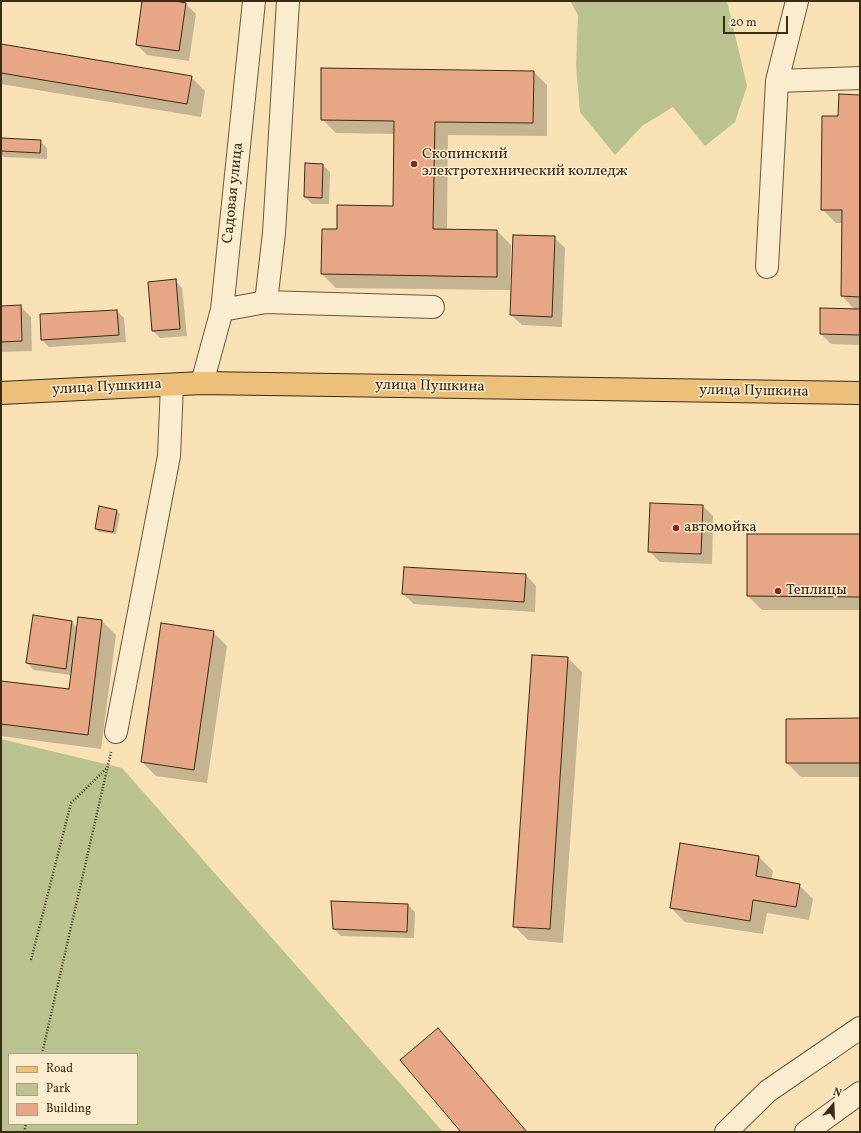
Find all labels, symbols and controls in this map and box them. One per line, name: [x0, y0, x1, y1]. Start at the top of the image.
scale bar: [725, 8, 790, 34]
text: 20 m: [730, 15, 757, 31]
street label: Садовая улица: [220, 142, 248, 244]
place label: Скопинский электротехнический колледж: [422, 146, 628, 181]
marker: Скопинский электротехнический колледж: [409, 159, 419, 169]
street label: улица Пушкина: [52, 376, 162, 400]
street label: улица Пушкина: [375, 377, 485, 397]
street label: улица Пушкина: [699, 382, 809, 402]
place label: автомойка: [684, 519, 757, 537]
marker: автомойка: [671, 523, 681, 533]
place label: Теплицы: [786, 582, 847, 600]
marker: Теплицы: [773, 586, 783, 596]
legend: [8, 1053, 138, 1125]
text: Road: [46, 1061, 73, 1077]
text: Park: [46, 1081, 71, 1097]
north arrow: [813, 1085, 853, 1125]
text: N: [831, 1085, 843, 1102]
text: Building: [46, 1101, 91, 1117]

